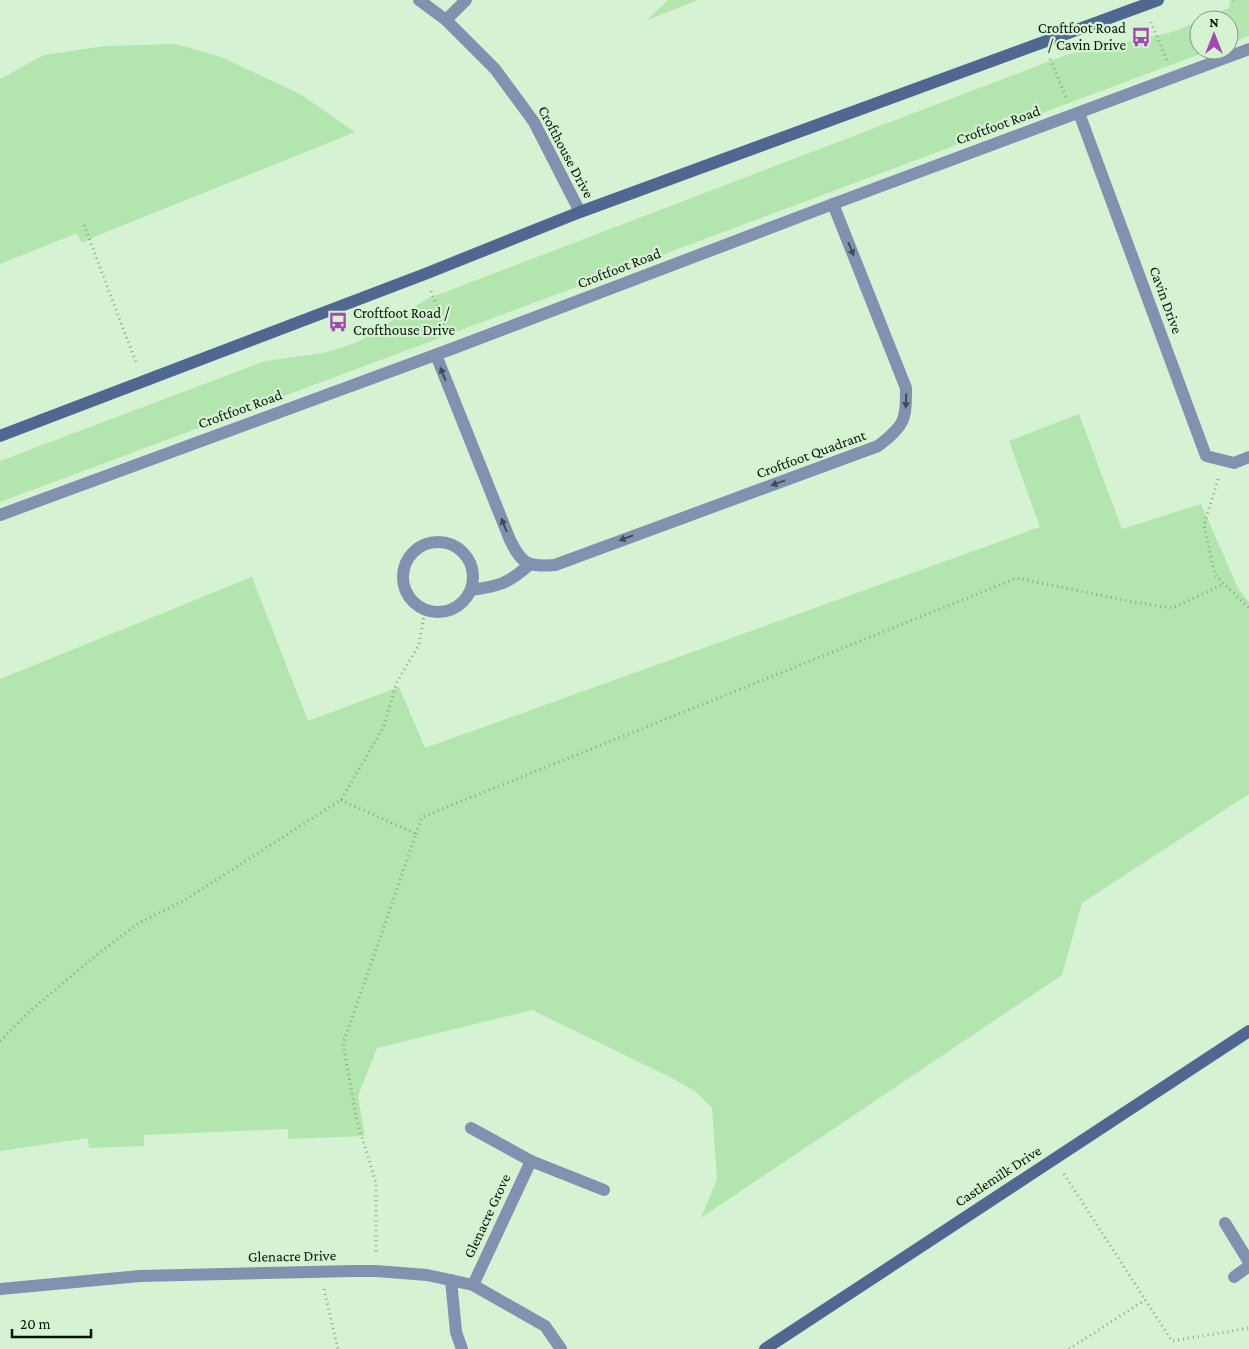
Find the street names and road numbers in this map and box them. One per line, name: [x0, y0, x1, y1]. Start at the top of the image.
street label: Croftfoot Road: [954, 102, 1042, 148]
street label: Crofthouse Drive: [535, 103, 597, 201]
street label: Croftfoot Road: [575, 245, 663, 291]
street label: Cavin Drive: [1147, 264, 1186, 336]
street label: Croftfoot Road: [196, 386, 284, 432]
street label: Croftfoot Quadrant: [754, 426, 869, 481]
street label: Castlemilk Drive: [952, 1142, 1044, 1210]
street label: Glenacre Grove: [461, 1171, 514, 1261]
street label: Glenacre Drive: [248, 1247, 337, 1265]

